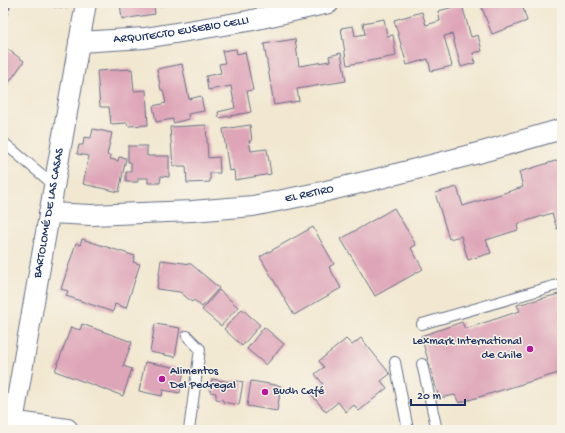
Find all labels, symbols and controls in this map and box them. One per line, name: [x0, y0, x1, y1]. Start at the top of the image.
street label: ARQUITECTO EUSEBIO CELLI: [113, 14, 250, 47]
street label: BARTOLOMÉ DE LAS CASAS: [31, 147, 68, 280]
street label: EL RETIRO: [284, 182, 335, 206]
place label: Lexmark International de Chile: [412, 335, 523, 363]
marker: Lexmark International de Chile: [525, 344, 535, 354]
place label: Alimentos Del Pedregal: [169, 365, 236, 393]
marker: Alimentos Del Pedregal: [157, 374, 167, 384]
scale bar: [411, 381, 465, 407]
place label: Budh Café: [272, 385, 325, 399]
marker: Budh Café: [260, 387, 270, 397]
text: 20 m: [417, 390, 442, 404]

